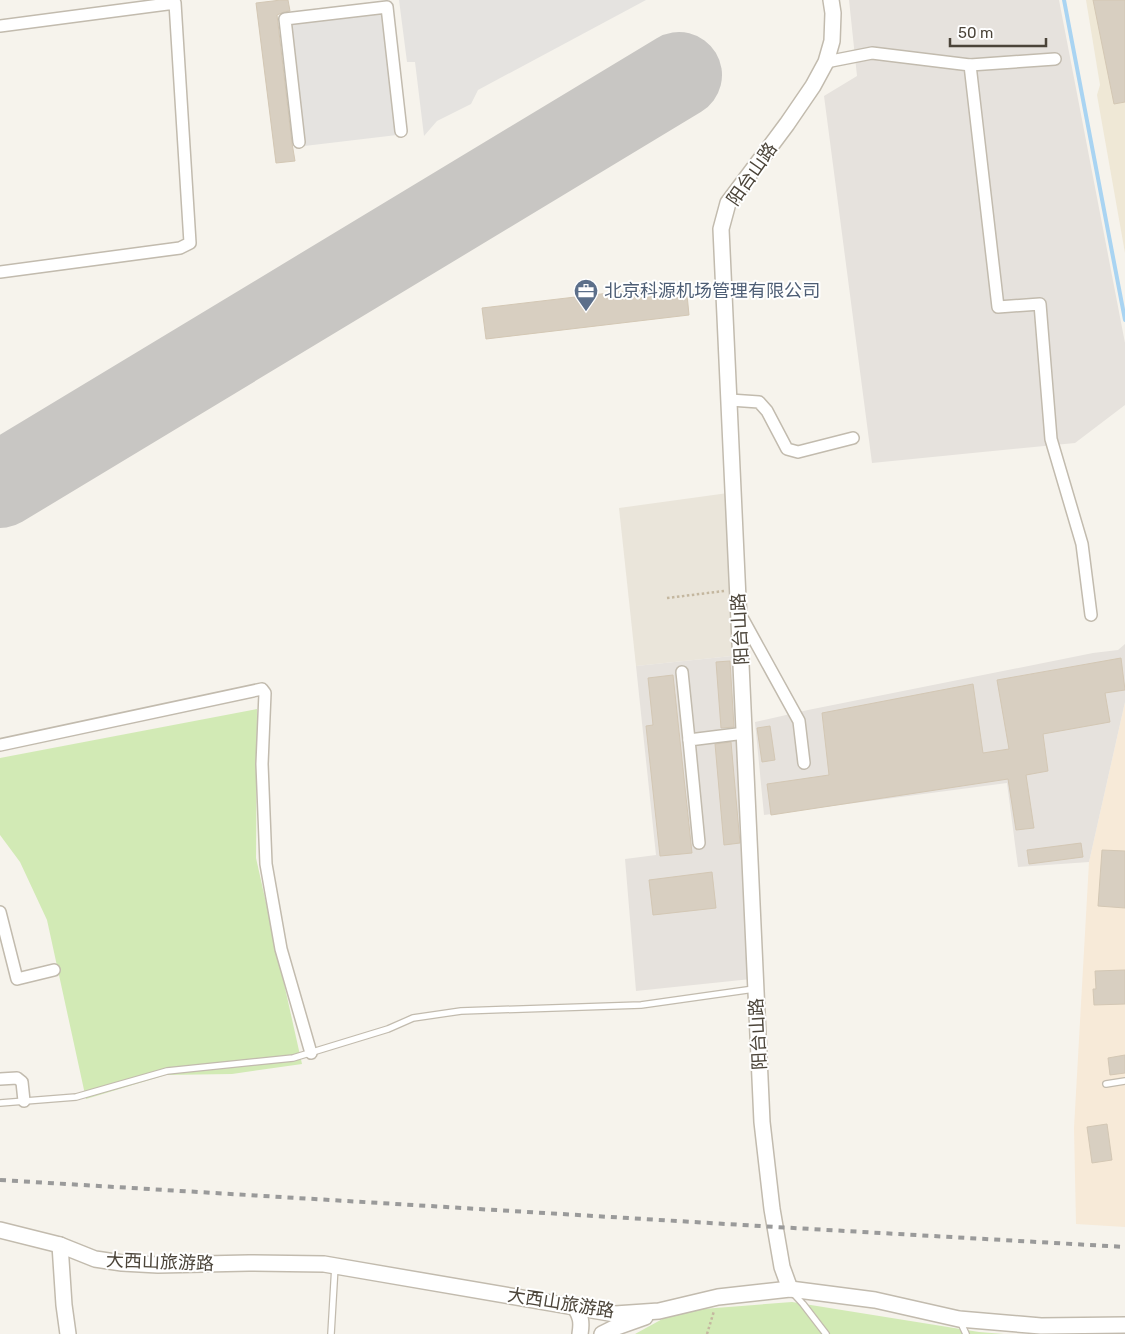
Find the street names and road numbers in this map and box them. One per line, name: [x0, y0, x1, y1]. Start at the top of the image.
street label: 阳台山路: [722, 138, 782, 210]
street label: 阳台山路: [727, 592, 753, 666]
street label: 阳台山路: [745, 997, 771, 1071]
street label: 大西山旅游路: [106, 1249, 214, 1275]
street label: 大西山旅游路: [506, 1284, 616, 1322]

